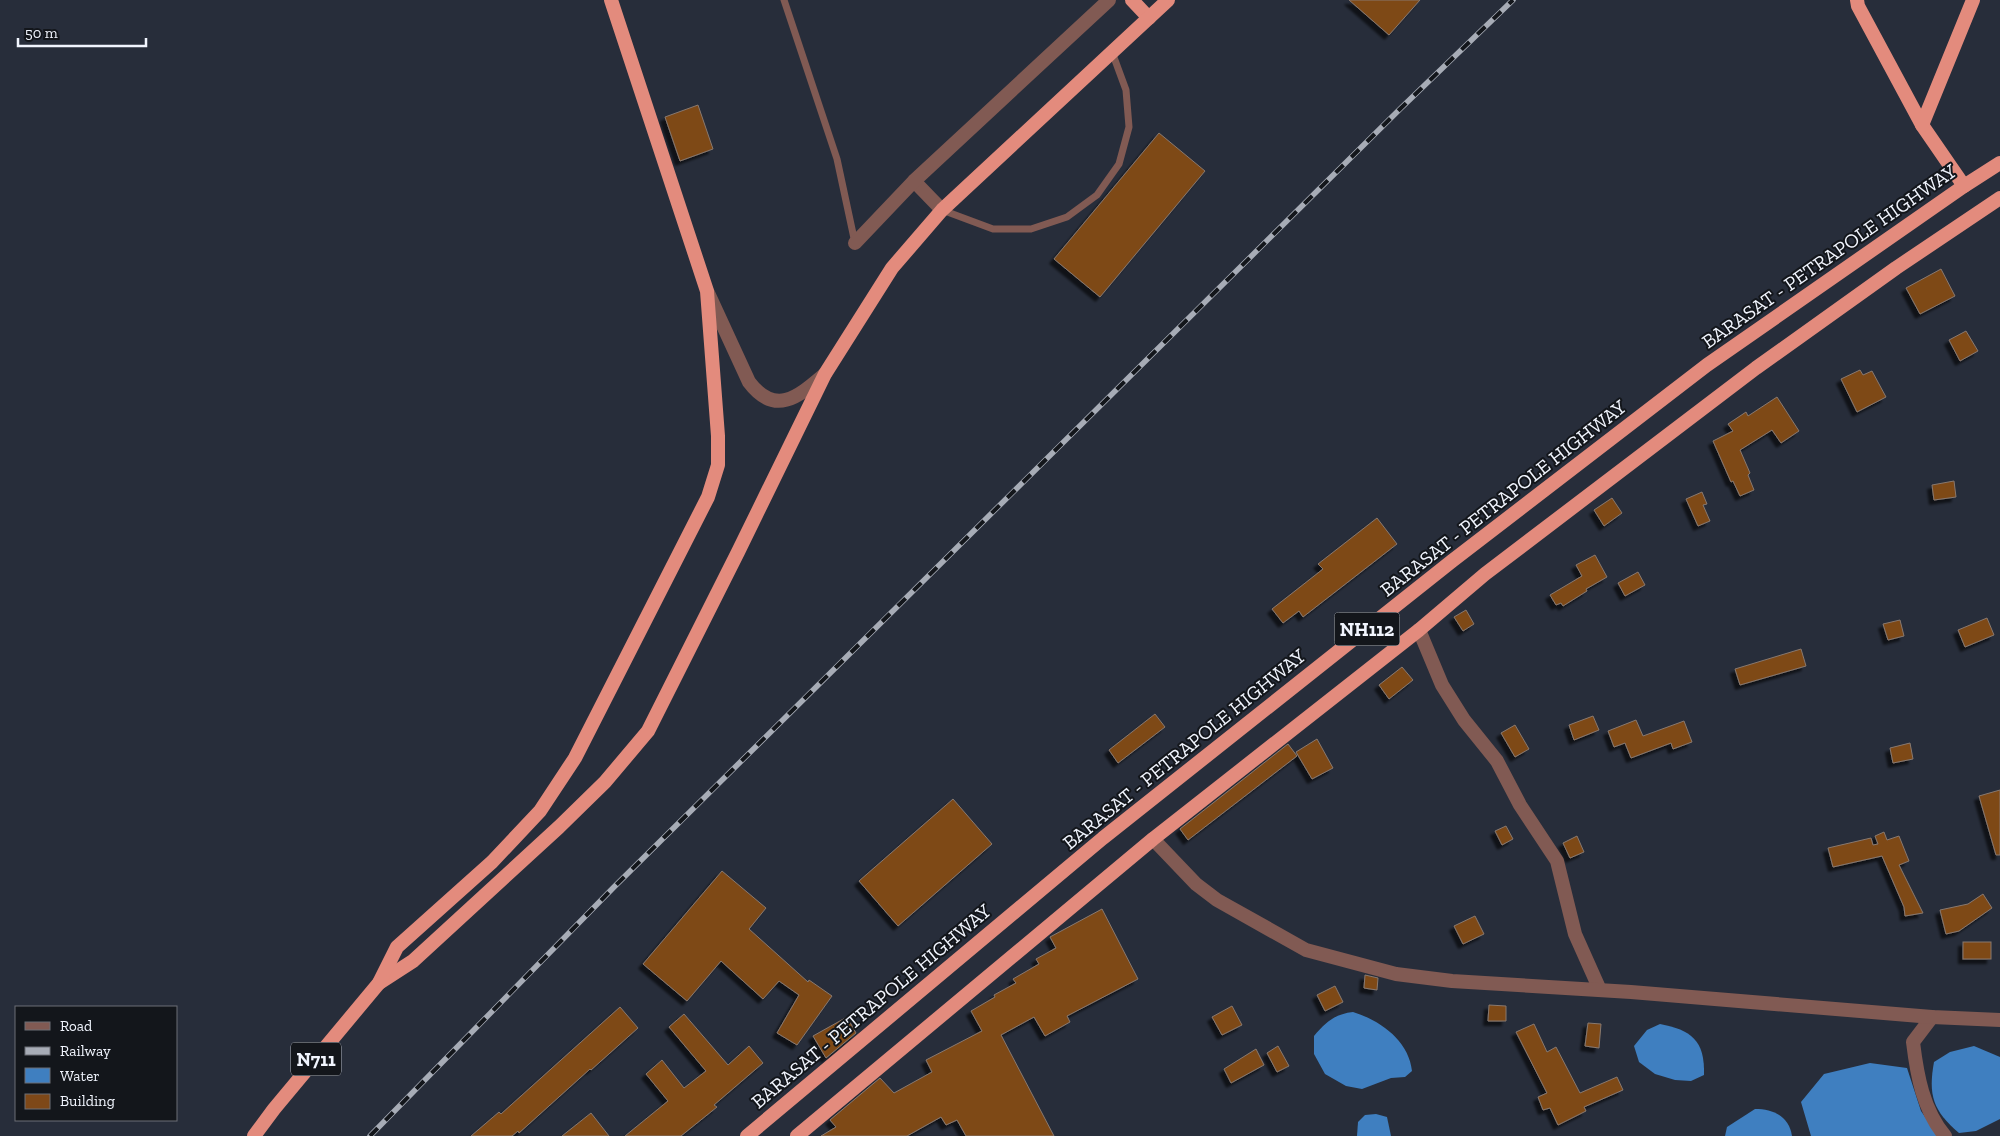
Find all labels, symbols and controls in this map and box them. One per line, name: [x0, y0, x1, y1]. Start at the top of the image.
scale bar: [18, 15, 145, 47]
text: 50 m: [25, 24, 58, 42]
street label: BARASAT - PETRAPOLE HIGHWAY: [1697, 158, 1962, 353]
street label: BARASAT - PETRAPOLE HIGHWAY: [1375, 394, 1631, 601]
road number: NH112: [1334, 612, 1400, 646]
street label: BARASAT - PETRAPOLE HIGHWAY: [1058, 643, 1311, 854]
street label: BARASAT - PETRAPOLE HIGHWAY: [746, 898, 996, 1113]
legend: [15, 1006, 178, 1121]
text: Road: [60, 1017, 93, 1035]
text: Railway: [60, 1042, 111, 1060]
road number: N711: [291, 1042, 341, 1076]
text: Water: [60, 1067, 100, 1085]
text: Building: [60, 1092, 115, 1110]

